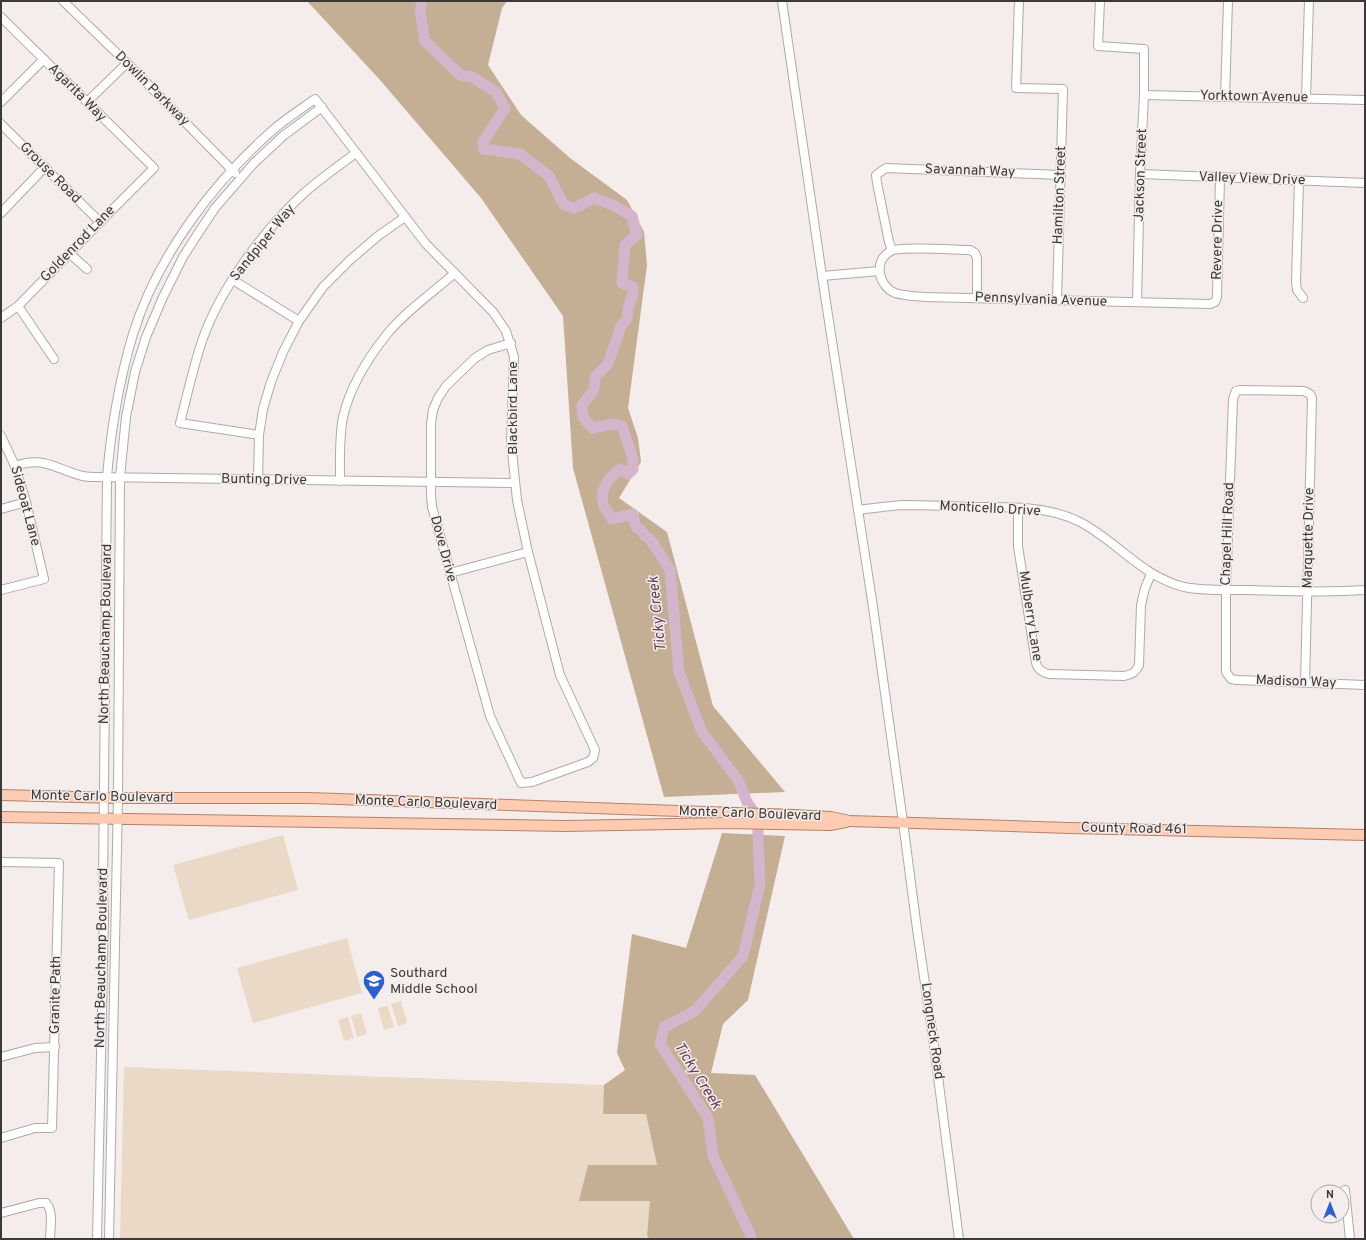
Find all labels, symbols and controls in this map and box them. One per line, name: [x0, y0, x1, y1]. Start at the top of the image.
street label: Dowlin Parkway: [111, 48, 193, 130]
street label: Agarita Way: [44, 60, 110, 126]
street label: Yorktown Avenue: [1200, 88, 1308, 106]
street label: Jackson Street: [1131, 128, 1151, 222]
street label: Grouse Road: [16, 139, 84, 207]
street label: Hamilton Street: [1050, 145, 1070, 245]
street label: Savannah Way: [924, 161, 1016, 181]
street label: Valley View Drive: [1198, 169, 1306, 189]
street label: Revere Drive: [1209, 200, 1227, 280]
street label: Sandpiper Way: [227, 201, 299, 285]
street label: Goldenrod Lane: [37, 202, 119, 286]
street label: Pennsylvania Avenue: [974, 289, 1108, 311]
street label: Blackbird Lane: [505, 361, 522, 455]
street label: Sideoat Lane: [6, 464, 44, 548]
street label: Bunting Drive: [221, 471, 307, 489]
street label: Chapel Hill Road: [1218, 482, 1238, 586]
street label: Marquette Drive: [1300, 487, 1318, 589]
street label: Monticello Drive: [939, 498, 1041, 520]
street label: Dove Drive: [426, 514, 460, 584]
street label: North Beauchamp Boulevard: [96, 544, 116, 724]
street label: Mulberry Lane: [1014, 570, 1046, 662]
water label: Ticky Creek: [645, 575, 671, 653]
street label: Madison Way: [1255, 672, 1337, 692]
street label: Monte Carlo Boulevard: [30, 787, 174, 807]
street label: Monte Carlo Boulevard: [354, 792, 498, 814]
street label: Monte Carlo Boulevard: [678, 803, 822, 825]
street label: County Road 461: [1081, 820, 1187, 838]
street label: North Beauchamp Boulevard: [92, 868, 112, 1048]
street label: Granite Path: [47, 956, 65, 1034]
place label: Southard Middle School: [390, 965, 478, 998]
school or university icon: Southard Middle School: [361, 968, 387, 1001]
street label: Longneck Road: [917, 981, 947, 1081]
water label: Ticky Creek: [669, 1039, 725, 1113]
north arrow: [1310, 1184, 1350, 1224]
text: N: [1326, 1188, 1334, 1202]

